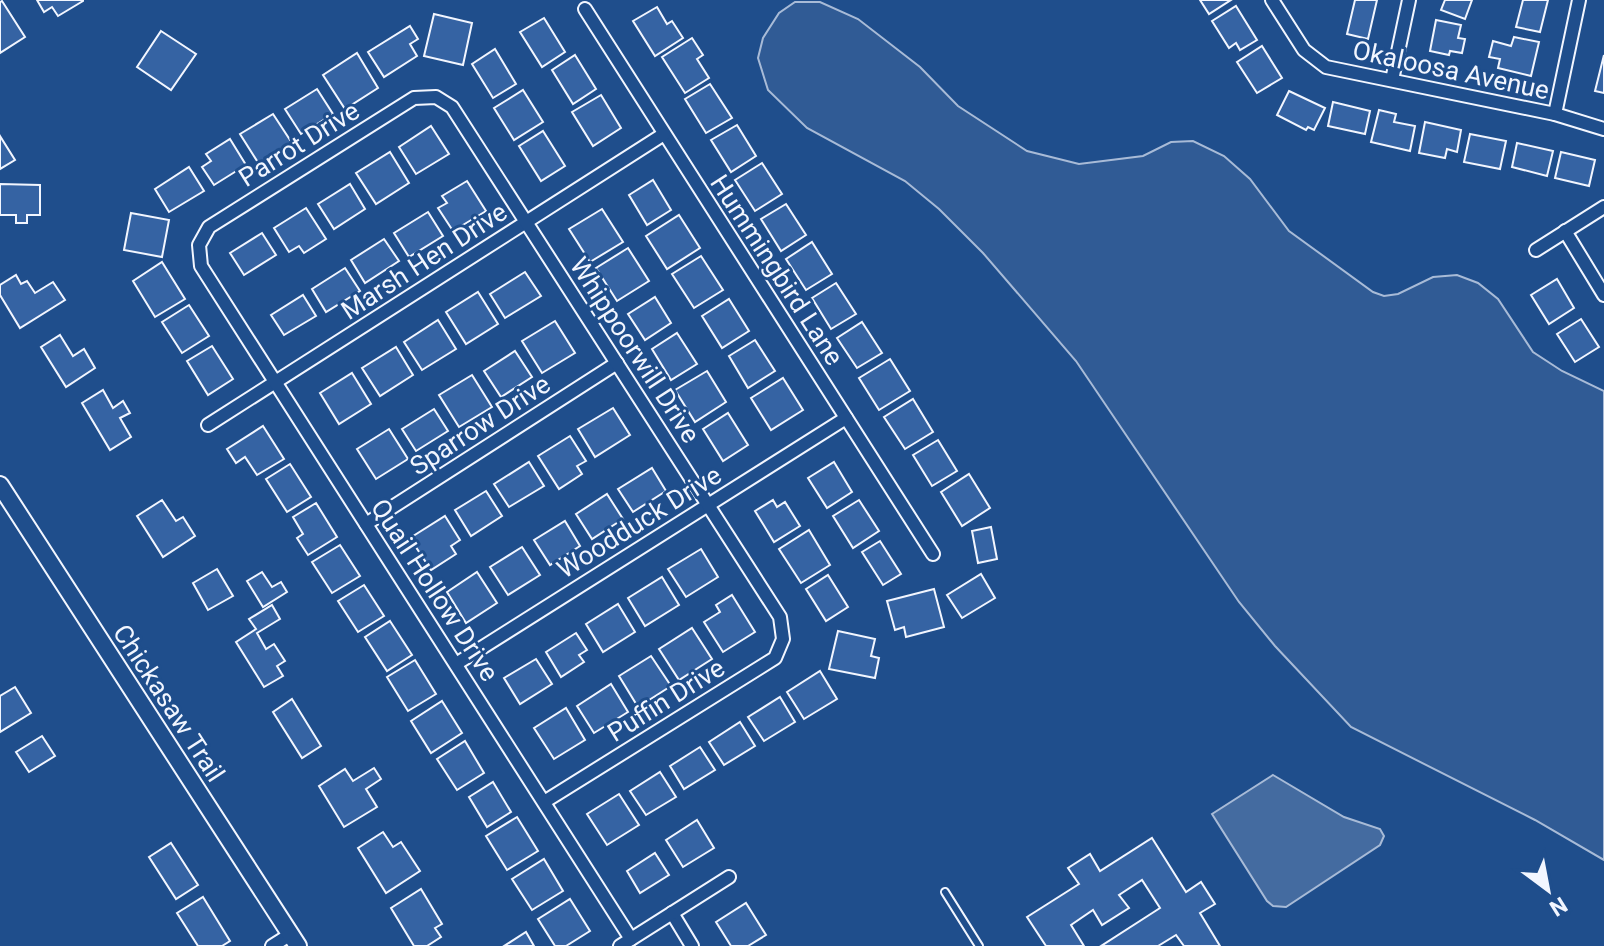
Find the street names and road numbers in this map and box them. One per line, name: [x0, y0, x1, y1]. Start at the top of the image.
street label: Okaloosa Avenue: [1350, 35, 1552, 105]
street label: Parrot Drive: [233, 95, 365, 193]
street label: Hummingbird Lane: [704, 169, 850, 371]
street label: Marsh Hen Drive: [336, 196, 512, 326]
street label: Whippoorwill Drive: [564, 252, 706, 448]
street label: Sparrow Drive: [404, 369, 556, 481]
street label: Woodduck Drive: [551, 460, 727, 584]
street label: Quail Hollow Drive: [365, 493, 505, 687]
street label: Chickasaw Trail: [107, 619, 231, 787]
street label: Puffin Drive: [602, 652, 730, 748]

